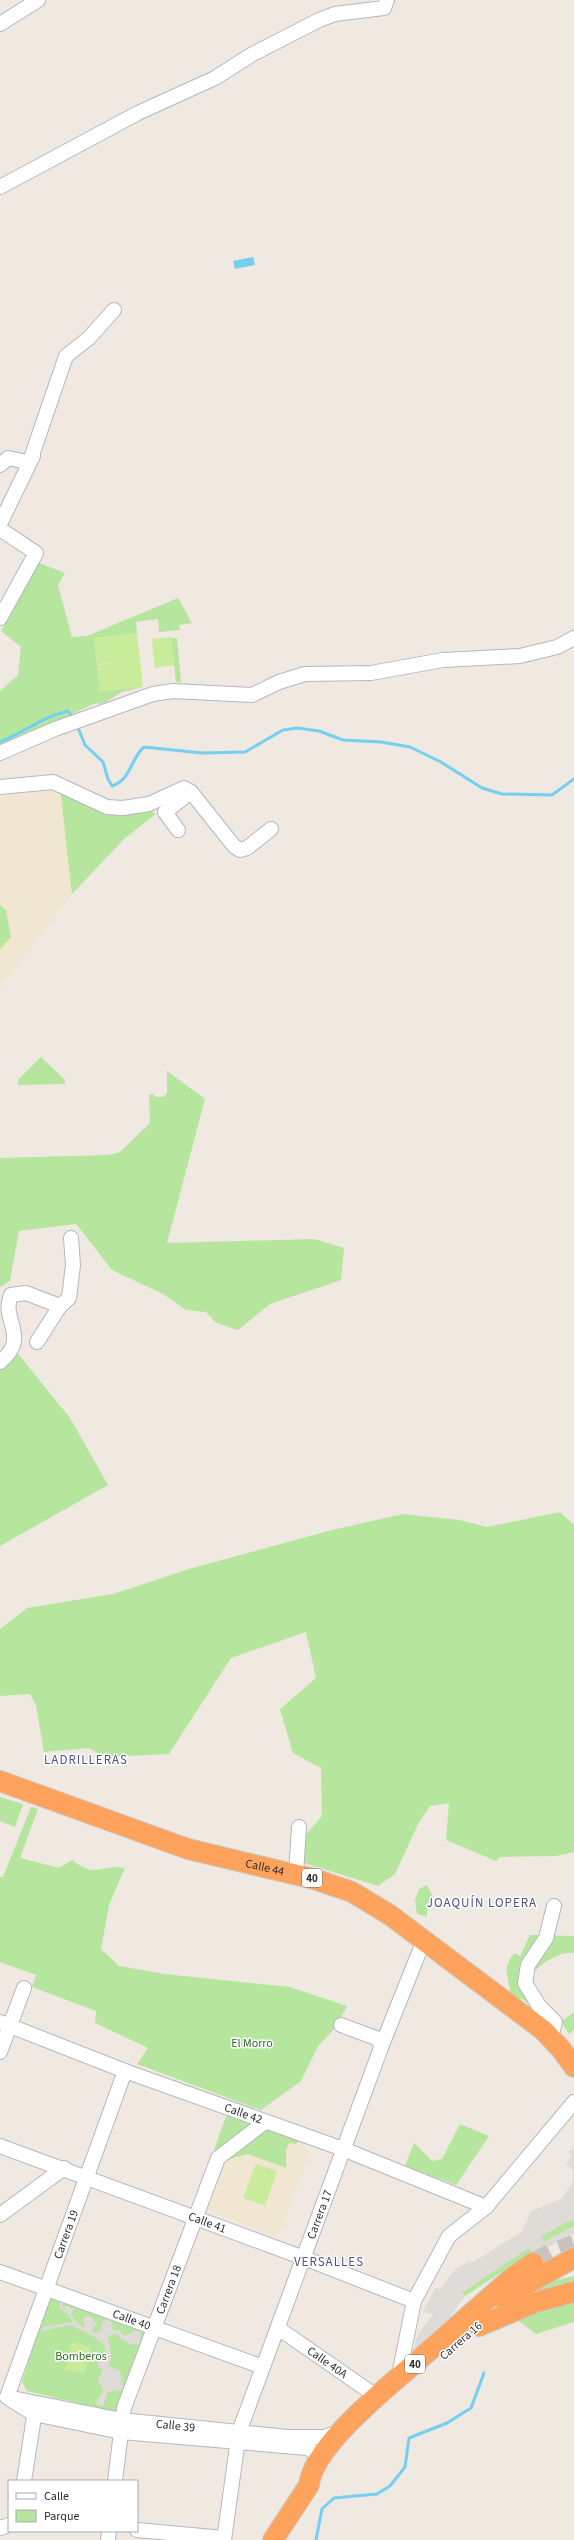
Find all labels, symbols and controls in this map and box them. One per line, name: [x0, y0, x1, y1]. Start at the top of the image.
district label: LADRILLERAS: [44, 1751, 128, 1769]
street label: Calle 44: [244, 1854, 286, 1880]
road number: 40: [302, 1869, 322, 1887]
district label: JOAQUÍN LOPERA: [427, 1894, 537, 1912]
park label: El Morro: [231, 2035, 273, 2052]
street label: Calle 42: [222, 2099, 265, 2128]
street label: Carrera 17: [303, 2187, 336, 2241]
street label: Carrera 19: [49, 2207, 83, 2261]
street label: Calle 41: [186, 2208, 229, 2237]
district label: VERSALLES: [294, 2253, 364, 2271]
street label: Carrera 18: [152, 2263, 186, 2317]
street label: Calle 40: [110, 2305, 153, 2334]
street label: Carrera 16: [436, 2318, 486, 2364]
street label: Calle 40A: [304, 2342, 351, 2383]
park label: Bomberos: [55, 2348, 107, 2365]
road number: 40: [405, 2355, 425, 2373]
street label: Calle 39: [155, 2415, 196, 2436]
legend: [8, 2480, 138, 2532]
text: Calle: [44, 2488, 69, 2505]
text: Parque: [44, 2508, 80, 2525]

